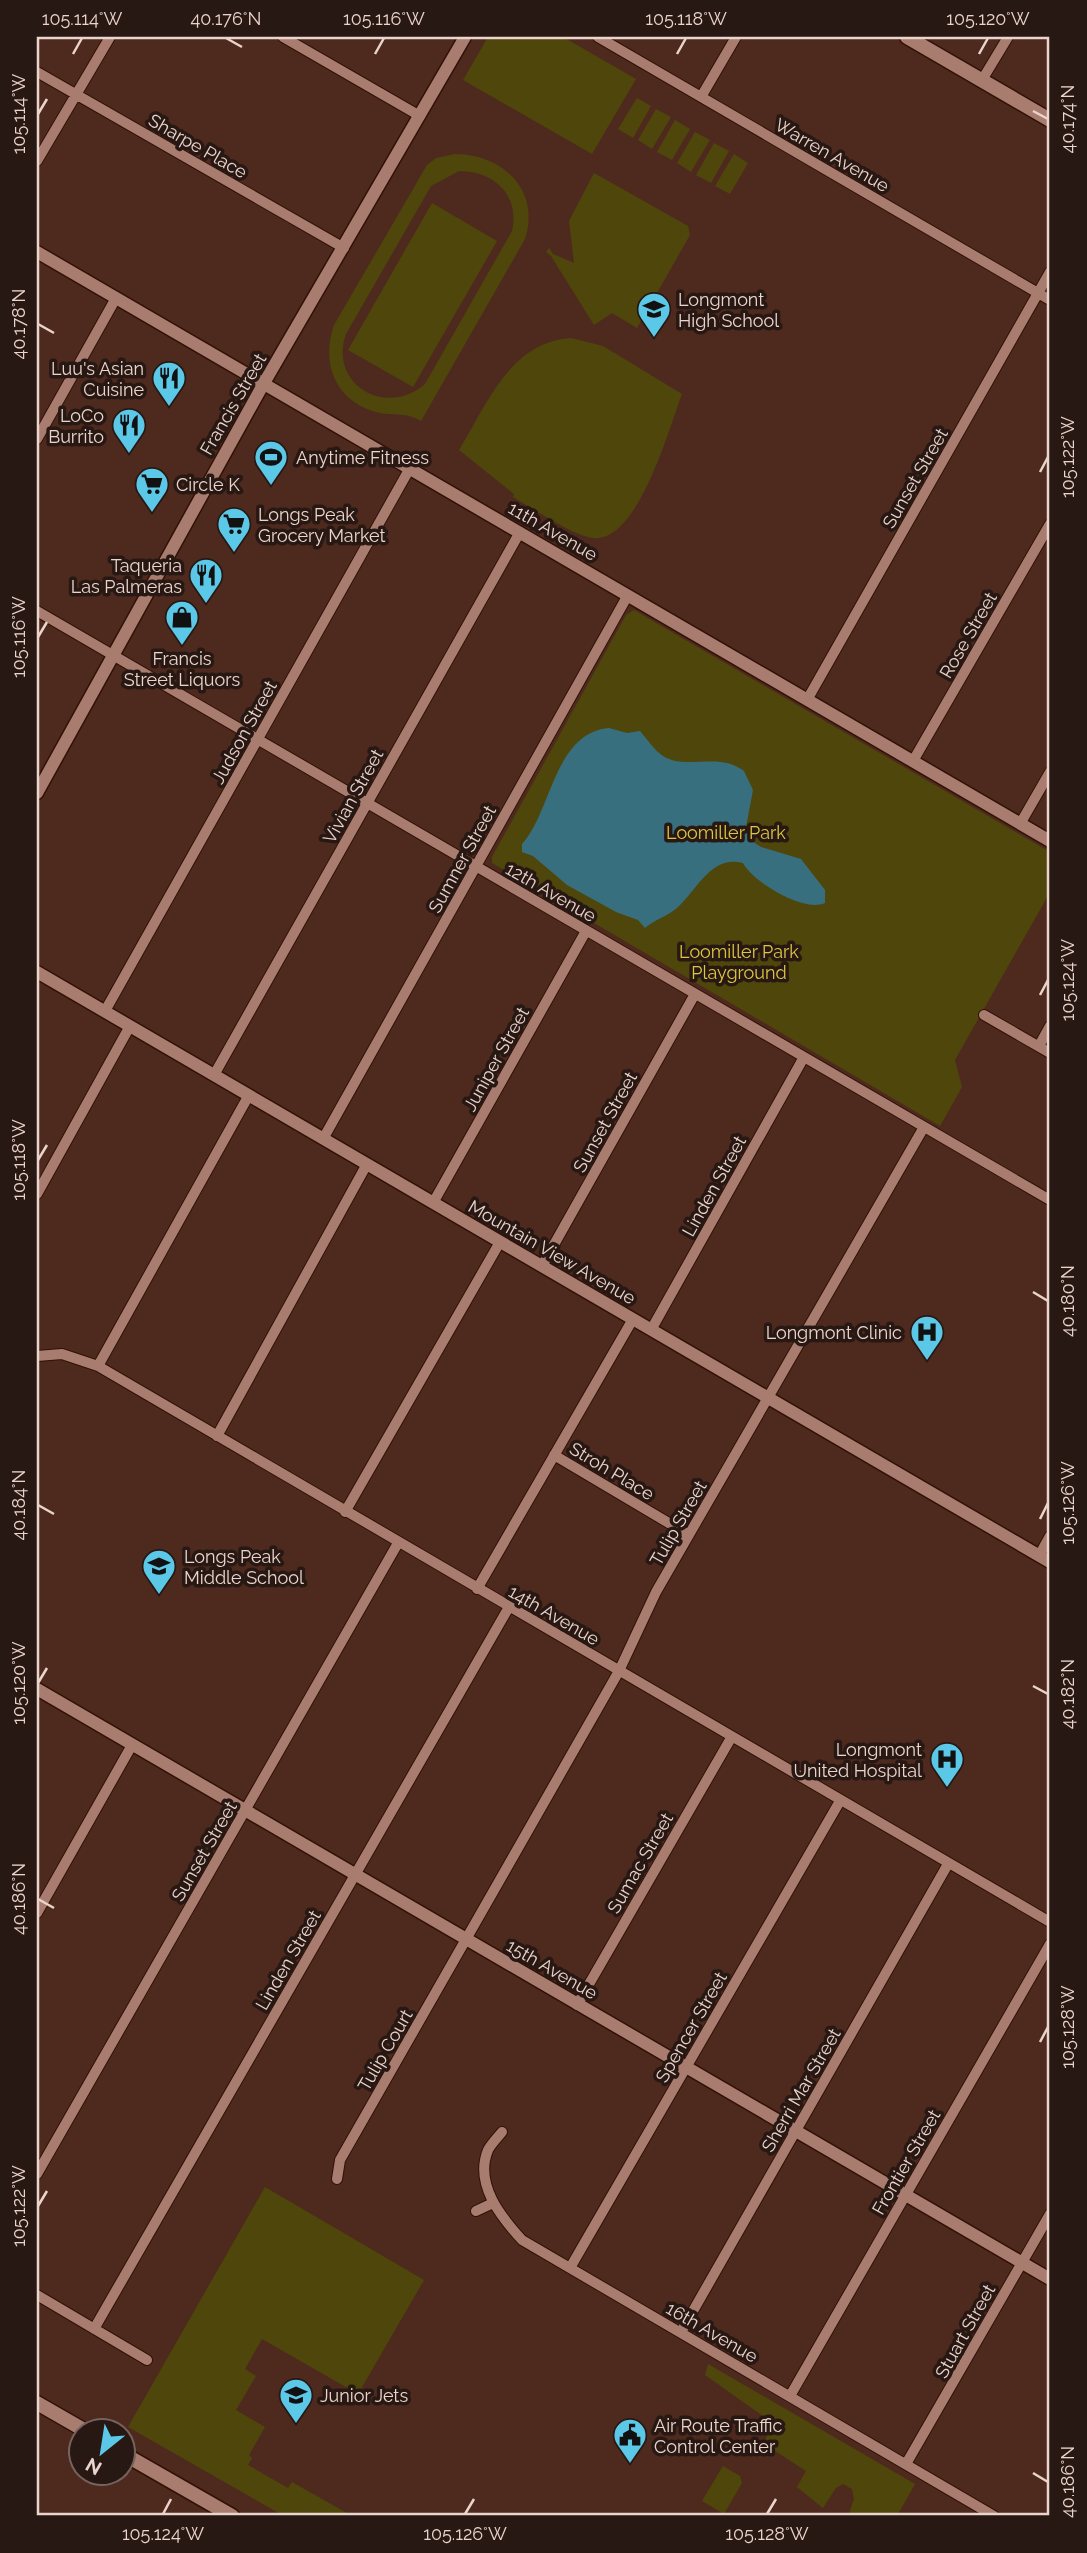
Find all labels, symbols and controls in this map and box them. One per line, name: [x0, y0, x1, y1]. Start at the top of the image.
text: 105.114°W: [42, 8, 122, 29]
text: 40.176°N: [190, 8, 262, 29]
text: 105.116°W: [343, 8, 425, 29]
text: 105.118°W: [645, 8, 727, 29]
text: 105.120°W: [946, 8, 1030, 29]
text: 105.114°W: [8, 74, 29, 154]
text: 40.174°N: [1057, 85, 1078, 153]
street label: Sharpe Place: [145, 109, 251, 183]
street label: Warren Avenue: [771, 114, 893, 196]
text: 40.178°N: [8, 289, 29, 359]
place label: Longmont High School: [678, 289, 779, 331]
school or university icon: Longmont High School: [635, 290, 673, 339]
street label: Francis Street: [196, 350, 270, 458]
place label: Luu's Asian Cuisine: [51, 358, 144, 400]
restaurant icon: Luu's Asian Cuisine: [150, 359, 188, 408]
place label: LoCo Burrito: [48, 405, 104, 447]
restaurant icon: LoCo Burrito: [110, 406, 148, 455]
text: 105.122°W: [1057, 416, 1078, 498]
street label: Sunset Street: [878, 424, 952, 532]
sports icon: Anytime Fitness: [252, 438, 290, 487]
place label: Anytime Fitness: [296, 447, 429, 468]
supermarket icon: Circle K: [133, 465, 171, 514]
place label: Circle K: [176, 474, 240, 495]
street label: 11th Avenue: [505, 497, 602, 565]
place label: Longs Peak Grocery Market: [258, 504, 386, 546]
supermarket icon: Longs Peak Grocery Market: [215, 505, 253, 554]
place label: Taqueria Las Palmeras: [71, 555, 182, 597]
restaurant icon: Taqueria Las Palmeras: [187, 556, 225, 605]
street label: Rose Street: [935, 588, 1001, 682]
text: 105.116°W: [8, 596, 29, 678]
shop icon: Francis Street Liquors: [163, 598, 201, 647]
place label: Francis Street Liquors: [124, 648, 241, 690]
street label: Judson Street: [207, 677, 281, 787]
street label: Vivian Street: [318, 745, 388, 847]
street label: Sumner Street: [424, 802, 500, 916]
park label: Loomiller Park: [666, 822, 786, 843]
street label: 12th Avenue: [502, 858, 600, 927]
text: 105.124°W: [1057, 939, 1078, 1021]
park label: Loomiller Park Playground: [679, 941, 799, 983]
street label: Juniper Street: [459, 1003, 533, 1115]
street label: Sunset Street: [569, 1068, 641, 1176]
text: 105.118°W: [8, 1119, 29, 1201]
street label: Linden Street: [678, 1132, 750, 1240]
street label: Mountain View Avenue: [465, 1196, 640, 1309]
text: 40.180°N: [1057, 1265, 1078, 1337]
hospital icon: Longmont Clinic: [908, 1313, 946, 1362]
place label: Longmont Clinic: [766, 1322, 902, 1343]
street label: Stroh Place: [566, 1438, 658, 1505]
text: 105.126°W: [1057, 1461, 1078, 1545]
text: 40.184°N: [8, 1470, 29, 1540]
street label: Tulip Street: [645, 1477, 711, 1569]
place label: Longs Peak Middle School: [184, 1546, 304, 1588]
school or university icon: Longs Peak Middle School: [140, 1547, 178, 1596]
street label: 14th Avenue: [505, 1581, 603, 1650]
text: 105.120°W: [8, 1641, 29, 1725]
text: 40.182°N: [1057, 1659, 1078, 1729]
place label: Longmont United Hospital: [794, 1739, 922, 1781]
hospital icon: Longmont United Hospital: [928, 1740, 966, 1789]
street label: Sunset Street: [167, 1797, 241, 1905]
street label: Sumac Street: [603, 1809, 677, 1917]
text: 40.186°N: [8, 1863, 29, 1935]
street label: Linden Street: [251, 1906, 325, 2014]
street label: 15th Avenue: [503, 1935, 601, 2004]
street label: Spencer Street: [651, 1968, 731, 2086]
text: 105.128°W: [1057, 1985, 1078, 2069]
street label: Tulip Court: [353, 2005, 417, 2095]
street label: Sherri Mar Street: [757, 2025, 845, 2155]
street label: Frontier Street: [867, 2106, 945, 2218]
text: 105.122°W: [8, 2165, 29, 2247]
street label: Stuart Street: [931, 2280, 999, 2382]
street label: 16th Avenue: [662, 2297, 762, 2367]
school or university icon: Junior Jets: [277, 2376, 315, 2425]
place label: Junior Jets: [320, 2385, 408, 2406]
place label: Air Route Traffic Control Center: [654, 2415, 783, 2457]
north arrow: [66, 2416, 136, 2486]
public building icon: Air Route Traffic Control Center: [611, 2416, 649, 2465]
text: 40.186°N: [1057, 2446, 1078, 2518]
text: N: [82, 2454, 105, 2480]
text: 105.124°W: [122, 2523, 204, 2544]
text: 105.126°W: [423, 2523, 507, 2544]
text: 105.128°W: [725, 2523, 809, 2544]

